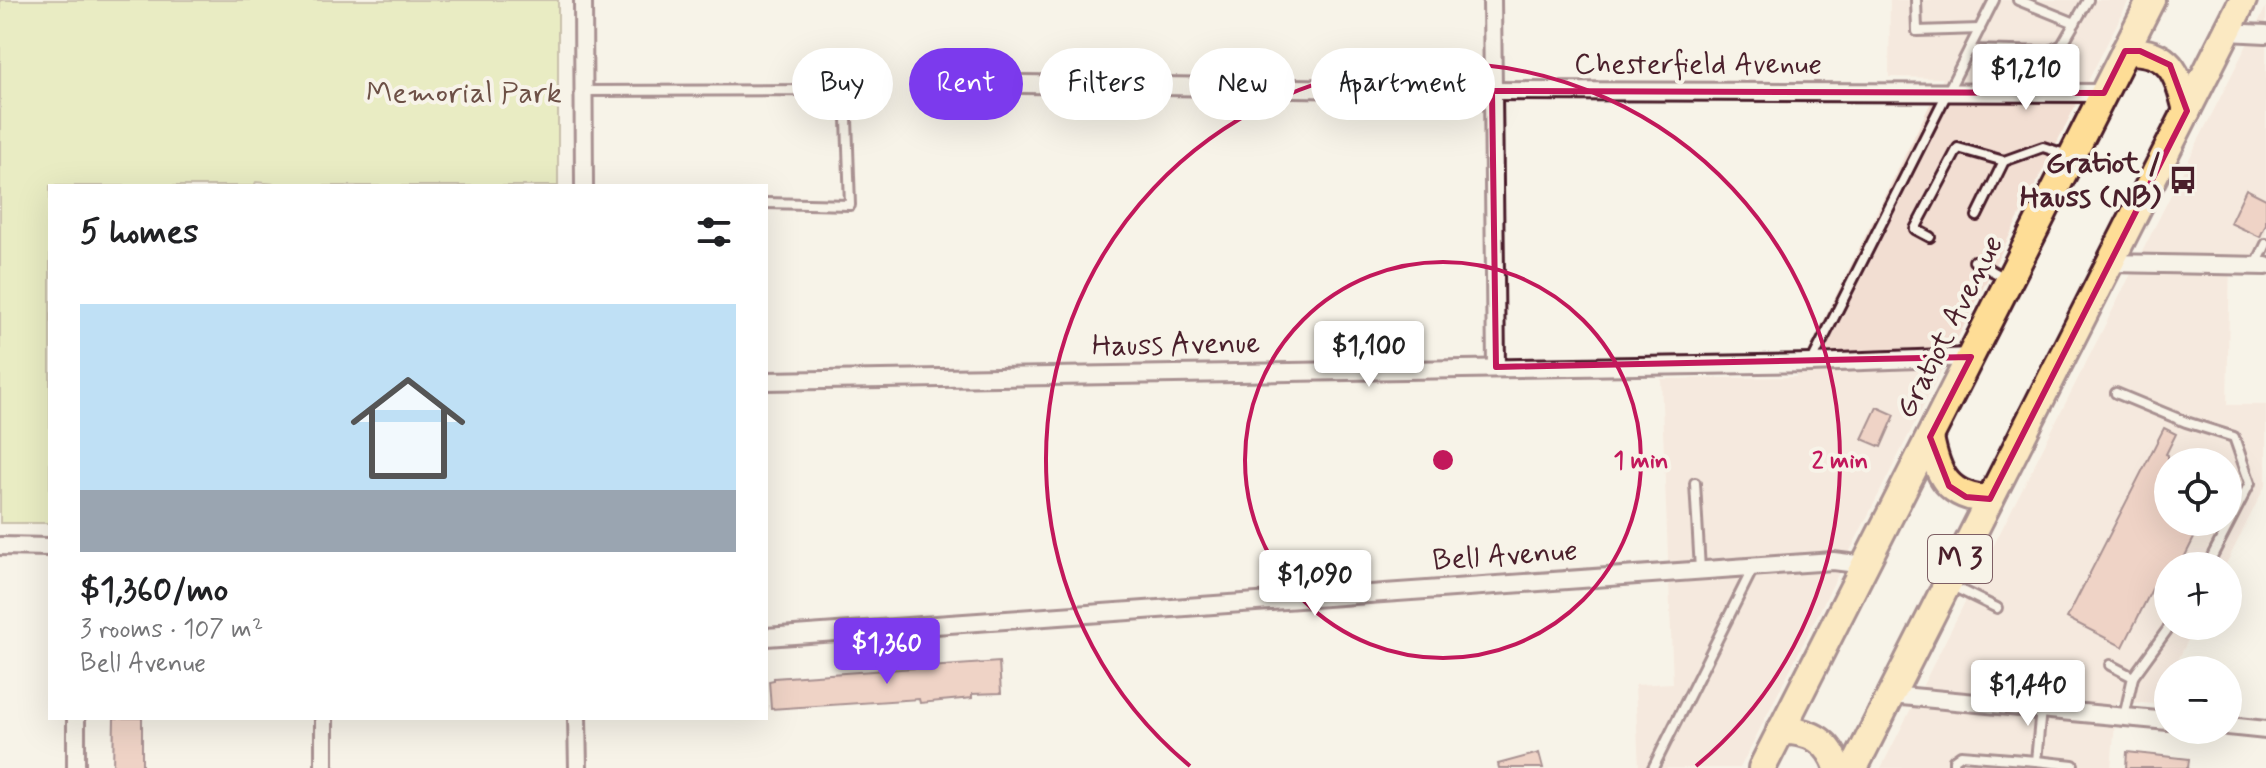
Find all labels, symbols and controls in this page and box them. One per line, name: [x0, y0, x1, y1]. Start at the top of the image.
pin: $1,210: [1961, 44, 2091, 112]
street label: Chesterfield Avenue: [1574, 45, 1822, 84]
chip: Buy: [792, 48, 893, 120]
chip: Rent: [909, 48, 1023, 120]
chip: Filters: [1039, 48, 1173, 120]
chip: New: [1189, 48, 1295, 120]
chip: Apartment: [1311, 48, 1495, 120]
text: $1,210: [1991, 53, 2061, 87]
park label: Memorial Park: [366, 74, 562, 113]
place label: Gratiot / Hauss (NB): [2020, 144, 2161, 217]
bus stop icon: Gratiot / Hauss (NB): [2168, 165, 2198, 195]
text: 5 homes: [80, 210, 198, 255]
icon: filters: [692, 210, 736, 254]
street label: Gratiot Avenue: [1887, 229, 2013, 425]
pin: $1,100: [1304, 321, 1434, 389]
street label: Hauss Avenue: [1092, 324, 1260, 366]
text: $1,100: [1332, 330, 1406, 364]
icon: home: [336, 356, 480, 500]
centre of rings: [1429, 446, 1457, 474]
text: 1 min: [1613, 446, 1669, 477]
text: 2 min: [1812, 446, 1868, 477]
map controls: [2154, 448, 2242, 744]
button: locate: [2154, 448, 2242, 536]
street label: Bell Avenue: [1431, 531, 1579, 581]
road number: M 3: [1928, 535, 1992, 583]
pin: $1,090: [1250, 550, 1380, 618]
button: +: [2154, 552, 2242, 640]
text: $1,090: [1277, 559, 1353, 593]
text: $1,360/mo: [80, 568, 228, 613]
text: 3 rooms · 107 m²: [80, 613, 263, 647]
pin: $1,360: [822, 618, 952, 686]
text: $1,360: [852, 627, 922, 661]
text: Bell Avenue: [80, 647, 206, 681]
button: −: [2154, 656, 2242, 744]
pin: $1,440: [1963, 660, 2093, 728]
text: $1,440: [1989, 669, 2067, 703]

